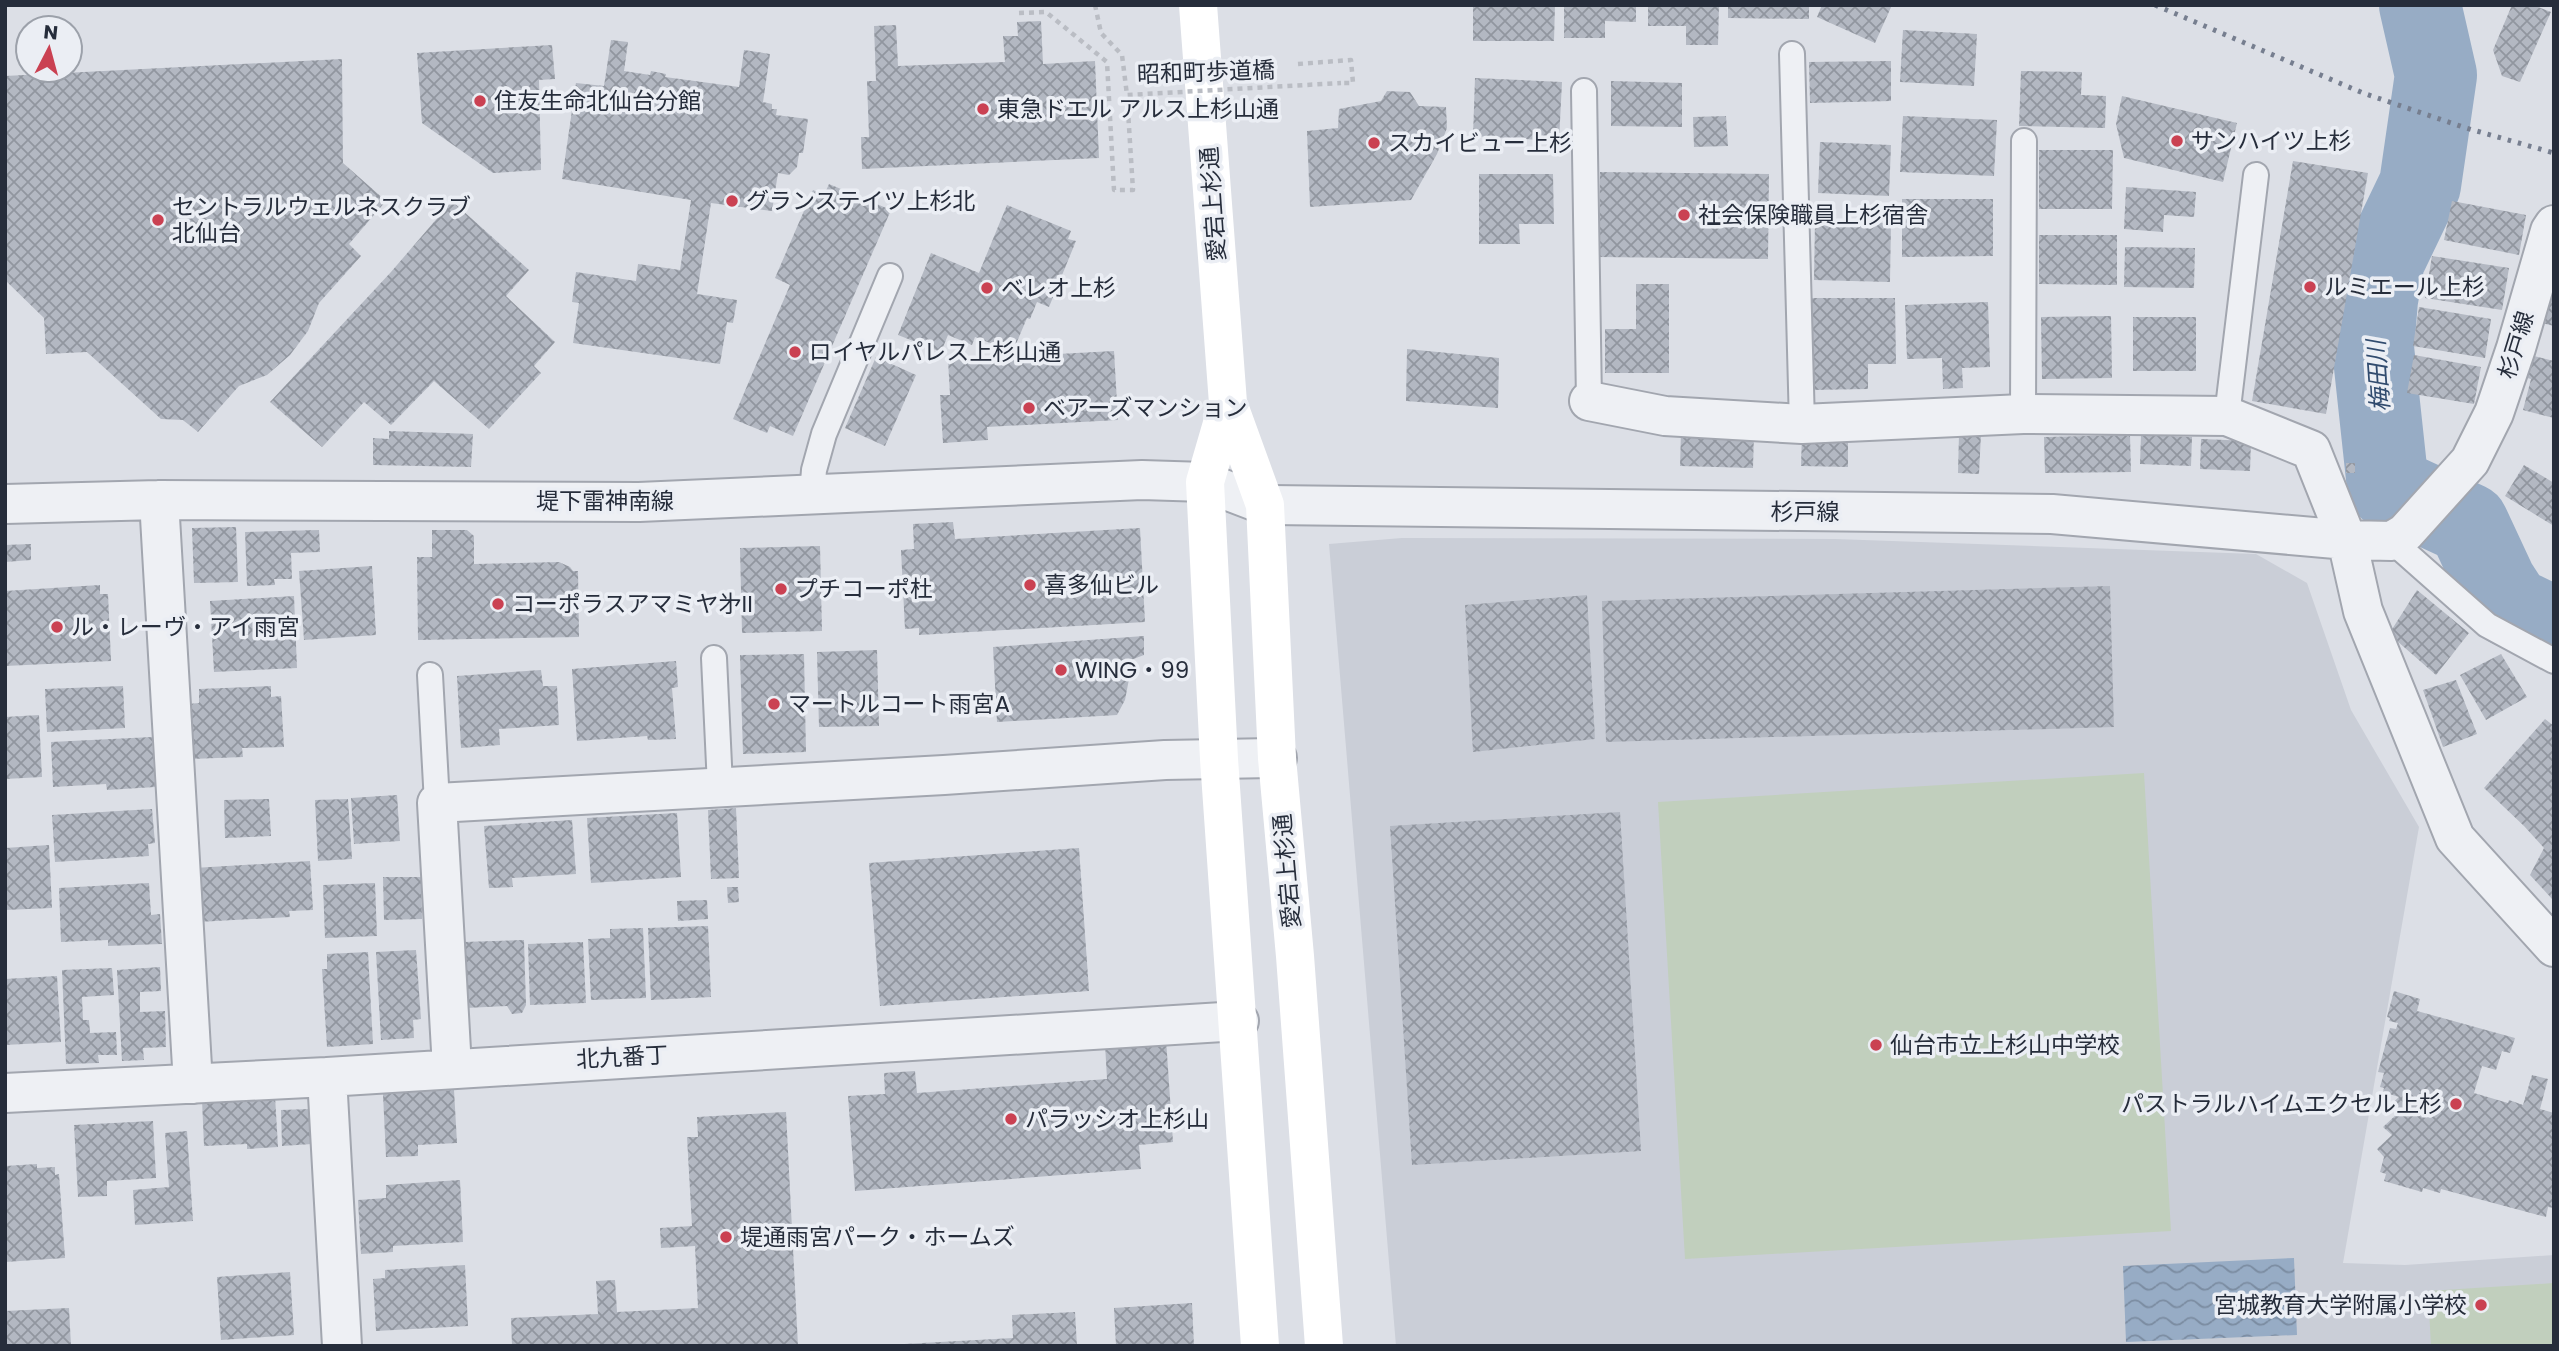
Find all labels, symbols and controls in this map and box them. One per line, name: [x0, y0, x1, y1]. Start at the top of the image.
north arrow: [14, 14, 84, 84]
text: N: [42, 18, 59, 47]
street label: 昭和町歩道橋: [1136, 54, 1276, 90]
place label: 住友生命北仙台分館: [494, 85, 701, 117]
marker: 住友生命北仙台分館: [472, 93, 488, 109]
place label: 東急ドエル アルス上杉山通: [997, 93, 1279, 125]
marker: 東急ドエル アルス上杉山通: [975, 101, 991, 117]
place label: サンハイツ上杉: [2191, 125, 2352, 157]
place label: スカイビュー上杉: [1388, 127, 1572, 159]
marker: サンハイツ上杉: [2169, 133, 2185, 149]
marker: スカイビュー上杉: [1366, 135, 1382, 151]
street label: 愛宕上杉通: [1193, 146, 1233, 262]
place label: グランステイツ上杉北: [746, 185, 976, 217]
place label: セントラルウェルネスクラブ 北仙台: [172, 191, 471, 249]
marker: グランステイツ上杉北: [724, 193, 740, 209]
place label: 社会保険職員上杉宿舎: [1698, 199, 1928, 231]
marker: 社会保険職員上杉宿舎: [1676, 207, 1692, 223]
marker: セントラルウェルネスクラブ 北仙台: [150, 212, 166, 228]
place label: ルミエール上杉: [2324, 271, 2485, 303]
place label: ベレオ上杉: [1001, 272, 1116, 304]
marker: ルミエール上杉: [2302, 279, 2318, 295]
marker: ベレオ上杉: [979, 280, 995, 296]
street label: 杉戸線: [2491, 307, 2541, 383]
place label: ロイヤルパレス上杉山通: [809, 336, 1061, 368]
water label: 梅田川: [2359, 336, 2397, 413]
marker: ロイヤルパレス上杉山通: [787, 344, 803, 360]
place label: ベアーズマンション: [1043, 392, 1247, 424]
marker: ベアーズマンション: [1021, 400, 1037, 416]
street label: 堤下雷神南線: [536, 485, 674, 517]
street label: 杉戸線: [1771, 496, 1840, 528]
place label: 喜多仙ビル: [1044, 569, 1159, 601]
place label: プチコーポ杜: [795, 573, 933, 605]
marker: 喜多仙ビル: [1022, 577, 1038, 593]
marker: プチコーポ杜: [773, 581, 789, 597]
place label: コーポラスアマミヤ㐧II: [512, 588, 753, 620]
marker: コーポラスアマミヤ㐧II: [490, 596, 506, 612]
place label: ル・レーヴ・アイ雨宮: [71, 611, 300, 643]
marker: ル・レーヴ・アイ雨宮: [49, 619, 65, 635]
place label: WING・99: [1075, 654, 1189, 686]
marker: WING・99: [1053, 662, 1069, 678]
place label: マートルコート雨宮A: [788, 688, 1010, 720]
marker: マートルコート雨宮A: [766, 696, 782, 712]
street label: 愛宕上杉通: [1266, 812, 1308, 930]
place label: 仙台市立上杉山中学校: [1890, 1029, 2120, 1061]
marker: 仙台市立上杉山中学校: [1868, 1037, 1884, 1053]
street label: 北九番丁: [575, 1039, 669, 1075]
place label: パストラルハイムエクセル上杉: [2121, 1088, 2442, 1120]
marker: パストラルハイムエクセル上杉: [2448, 1096, 2464, 1112]
place label: パラッシオ上杉山: [1025, 1103, 1209, 1135]
marker: パラッシオ上杉山: [1003, 1111, 1019, 1127]
place label: 堤通雨宮パーク・ホームズ: [740, 1221, 1015, 1253]
marker: 堤通雨宮パーク・ホームズ: [718, 1229, 734, 1245]
place label: 宮城教育大学附属小学校: [2214, 1289, 2467, 1321]
marker: 宮城教育大学附属小学校: [2473, 1297, 2489, 1313]

